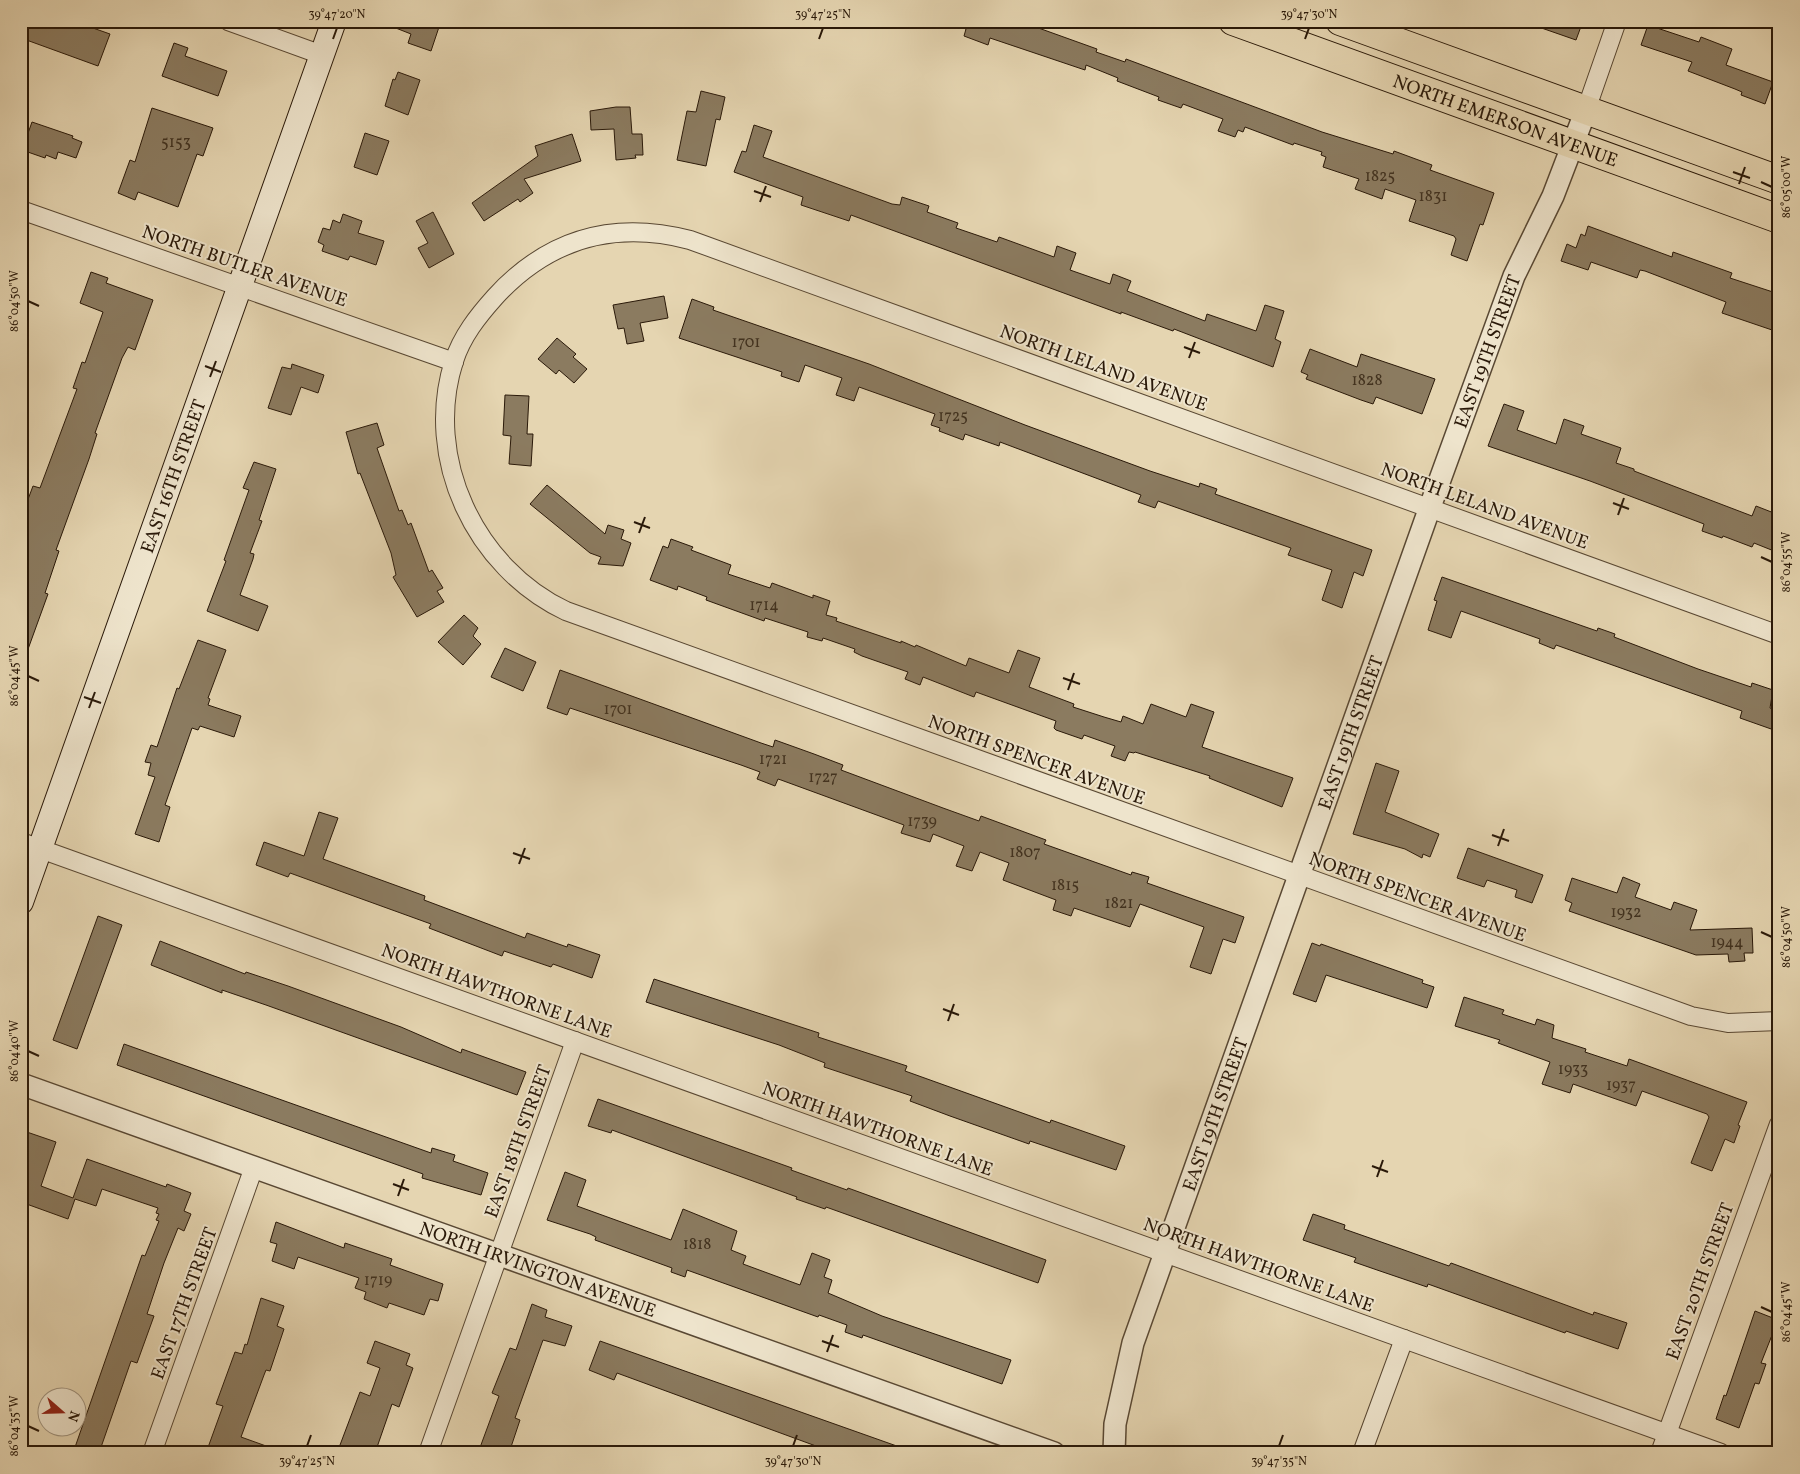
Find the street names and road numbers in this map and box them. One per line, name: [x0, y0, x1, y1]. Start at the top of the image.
street label: NORTH EMERSON AVENUE: [1389, 69, 1621, 174]
street label: NORTH BUTLER AVENUE: [138, 219, 351, 314]
street label: EAST 19TH STREET: [1449, 271, 1528, 432]
street label: NORTH LELAND AVENUE: [996, 319, 1211, 419]
street label: EAST 16TH STREET: [135, 396, 213, 557]
street label: NORTH LELAND AVENUE: [1377, 457, 1592, 557]
street label: EAST 19TH STREET: [1313, 653, 1391, 814]
street label: NORTH SPENCER AVENUE: [924, 709, 1149, 812]
street label: NORTH SPENCER AVENUE: [1305, 846, 1530, 949]
street label: NORTH HAWTHORNE LANE: [377, 938, 615, 1046]
street label: EAST 19TH STREET: [1177, 1034, 1256, 1195]
street label: EAST 18TH STREET: [479, 1061, 559, 1222]
street label: NORTH HAWTHORNE LANE: [758, 1076, 996, 1184]
street label: EAST 20TH STREET: [1660, 1199, 1741, 1364]
street label: NORTH HAWTHORNE LANE: [1139, 1212, 1377, 1320]
street label: NORTH IRVINGTON AVENUE: [415, 1216, 659, 1325]
street label: EAST 17TH STREET: [145, 1224, 224, 1383]

